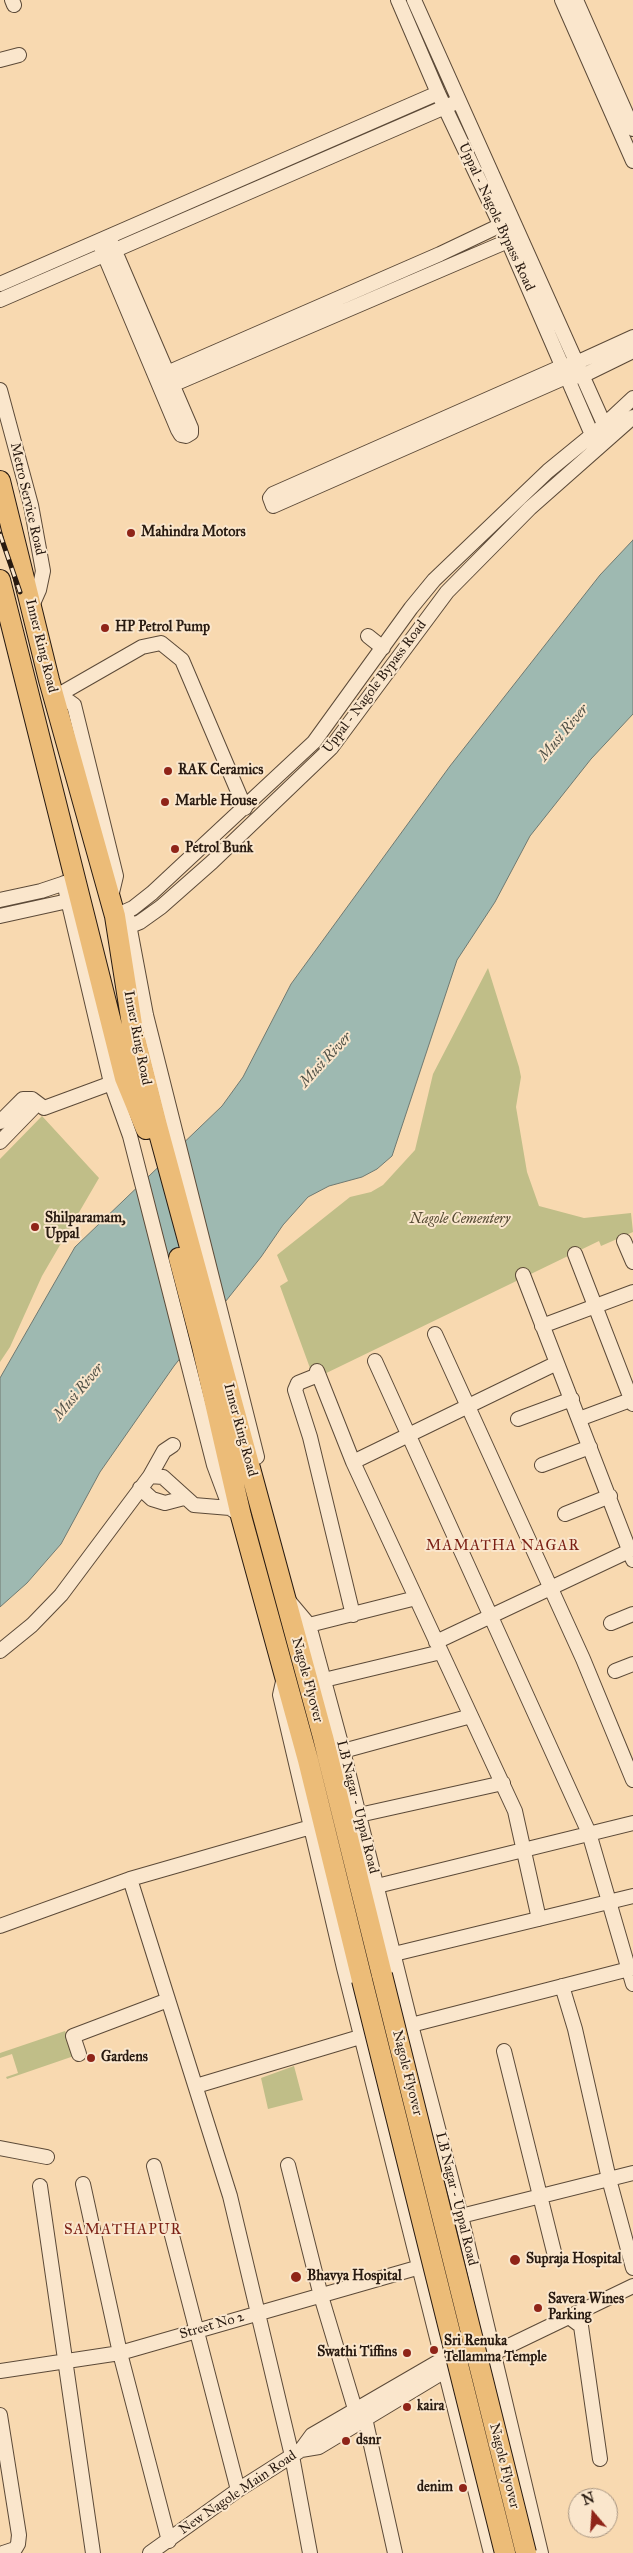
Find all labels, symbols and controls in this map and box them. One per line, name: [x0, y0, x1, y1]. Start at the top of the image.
street label: Uppal - Nagole Bypass Road: [454, 140, 538, 294]
street label: Metro Service Road: [6, 441, 48, 557]
place label: Mahindra Motors: [141, 525, 246, 541]
marker: Mahindra Motors: [125, 527, 137, 539]
street label: Inner Ring Road: [21, 597, 61, 695]
street label: Uppal - Nagole Bypass Road: [320, 617, 430, 757]
place label: HP Petrol Pump: [115, 620, 210, 636]
marker: HP Petrol Pump: [99, 622, 111, 634]
water label: Musi River: [535, 701, 593, 765]
place label: RAK Ceramics: [178, 763, 263, 779]
marker: RAK Ceramics: [162, 765, 174, 777]
place label: Marble House: [175, 794, 257, 810]
marker: Marble House: [159, 796, 171, 808]
place label: Petrol Bunk: [185, 841, 253, 857]
marker: Petrol Bunk: [169, 843, 181, 855]
street label: Inner Ring Road: [120, 989, 154, 1087]
water label: Musi River: [296, 1029, 356, 1091]
place label: Shilparamam, Uppal: [45, 1211, 126, 1244]
park label: Nagole Cementery: [410, 1212, 510, 1228]
marker: Shilparamam, Uppal: [29, 1221, 41, 1233]
water label: Musi River: [50, 1360, 108, 1424]
street label: Inner Ring Road: [219, 1382, 261, 1478]
district label: MAMATHA NAGAR: [424, 1537, 582, 1555]
street label: Nagole Flyover: [288, 1636, 326, 1724]
street label: LB Nagar - Uppal Road: [332, 1739, 382, 1875]
street label: Nagole Flyover: [388, 2029, 426, 2117]
place label: Gardens: [101, 2050, 148, 2066]
marker: Gardens: [85, 2052, 97, 2064]
street label: LB Nagar - Uppal Road: [431, 2131, 481, 2267]
district label: SAMATHAPUR: [63, 2221, 183, 2239]
place label: Supraja Hospital: [526, 2252, 622, 2268]
marker: Supraja Hospital: [508, 2253, 522, 2267]
place label: Bhavya Hospital: [307, 2269, 402, 2285]
marker: Bhavya Hospital: [289, 2270, 303, 2284]
place label: Savera Wines Parking: [548, 2292, 624, 2324]
marker: Savera Wines Parking: [532, 2302, 544, 2314]
street label: Street No 2: [178, 2309, 246, 2343]
place label: Sri Renuka Tellamma Temple: [444, 2334, 547, 2366]
marker: Sri Renuka Tellamma Temple: [428, 2344, 440, 2356]
place label: Swathi Tiffins: [317, 2345, 397, 2361]
marker: Swathi Tiffins: [401, 2347, 413, 2359]
place label: kaira: [417, 2399, 444, 2415]
marker: kaira: [401, 2401, 413, 2413]
street label: Nagole Flyover: [485, 2422, 523, 2510]
place label: dsnr: [356, 2433, 381, 2449]
marker: dsnr: [340, 2435, 352, 2447]
street label: New Nagole Main Road: [176, 2447, 300, 2539]
place label: denim: [417, 2480, 453, 2496]
marker: denim: [457, 2482, 469, 2494]
north arrow: [568, 2488, 618, 2538]
text: N: [580, 2489, 597, 2509]

